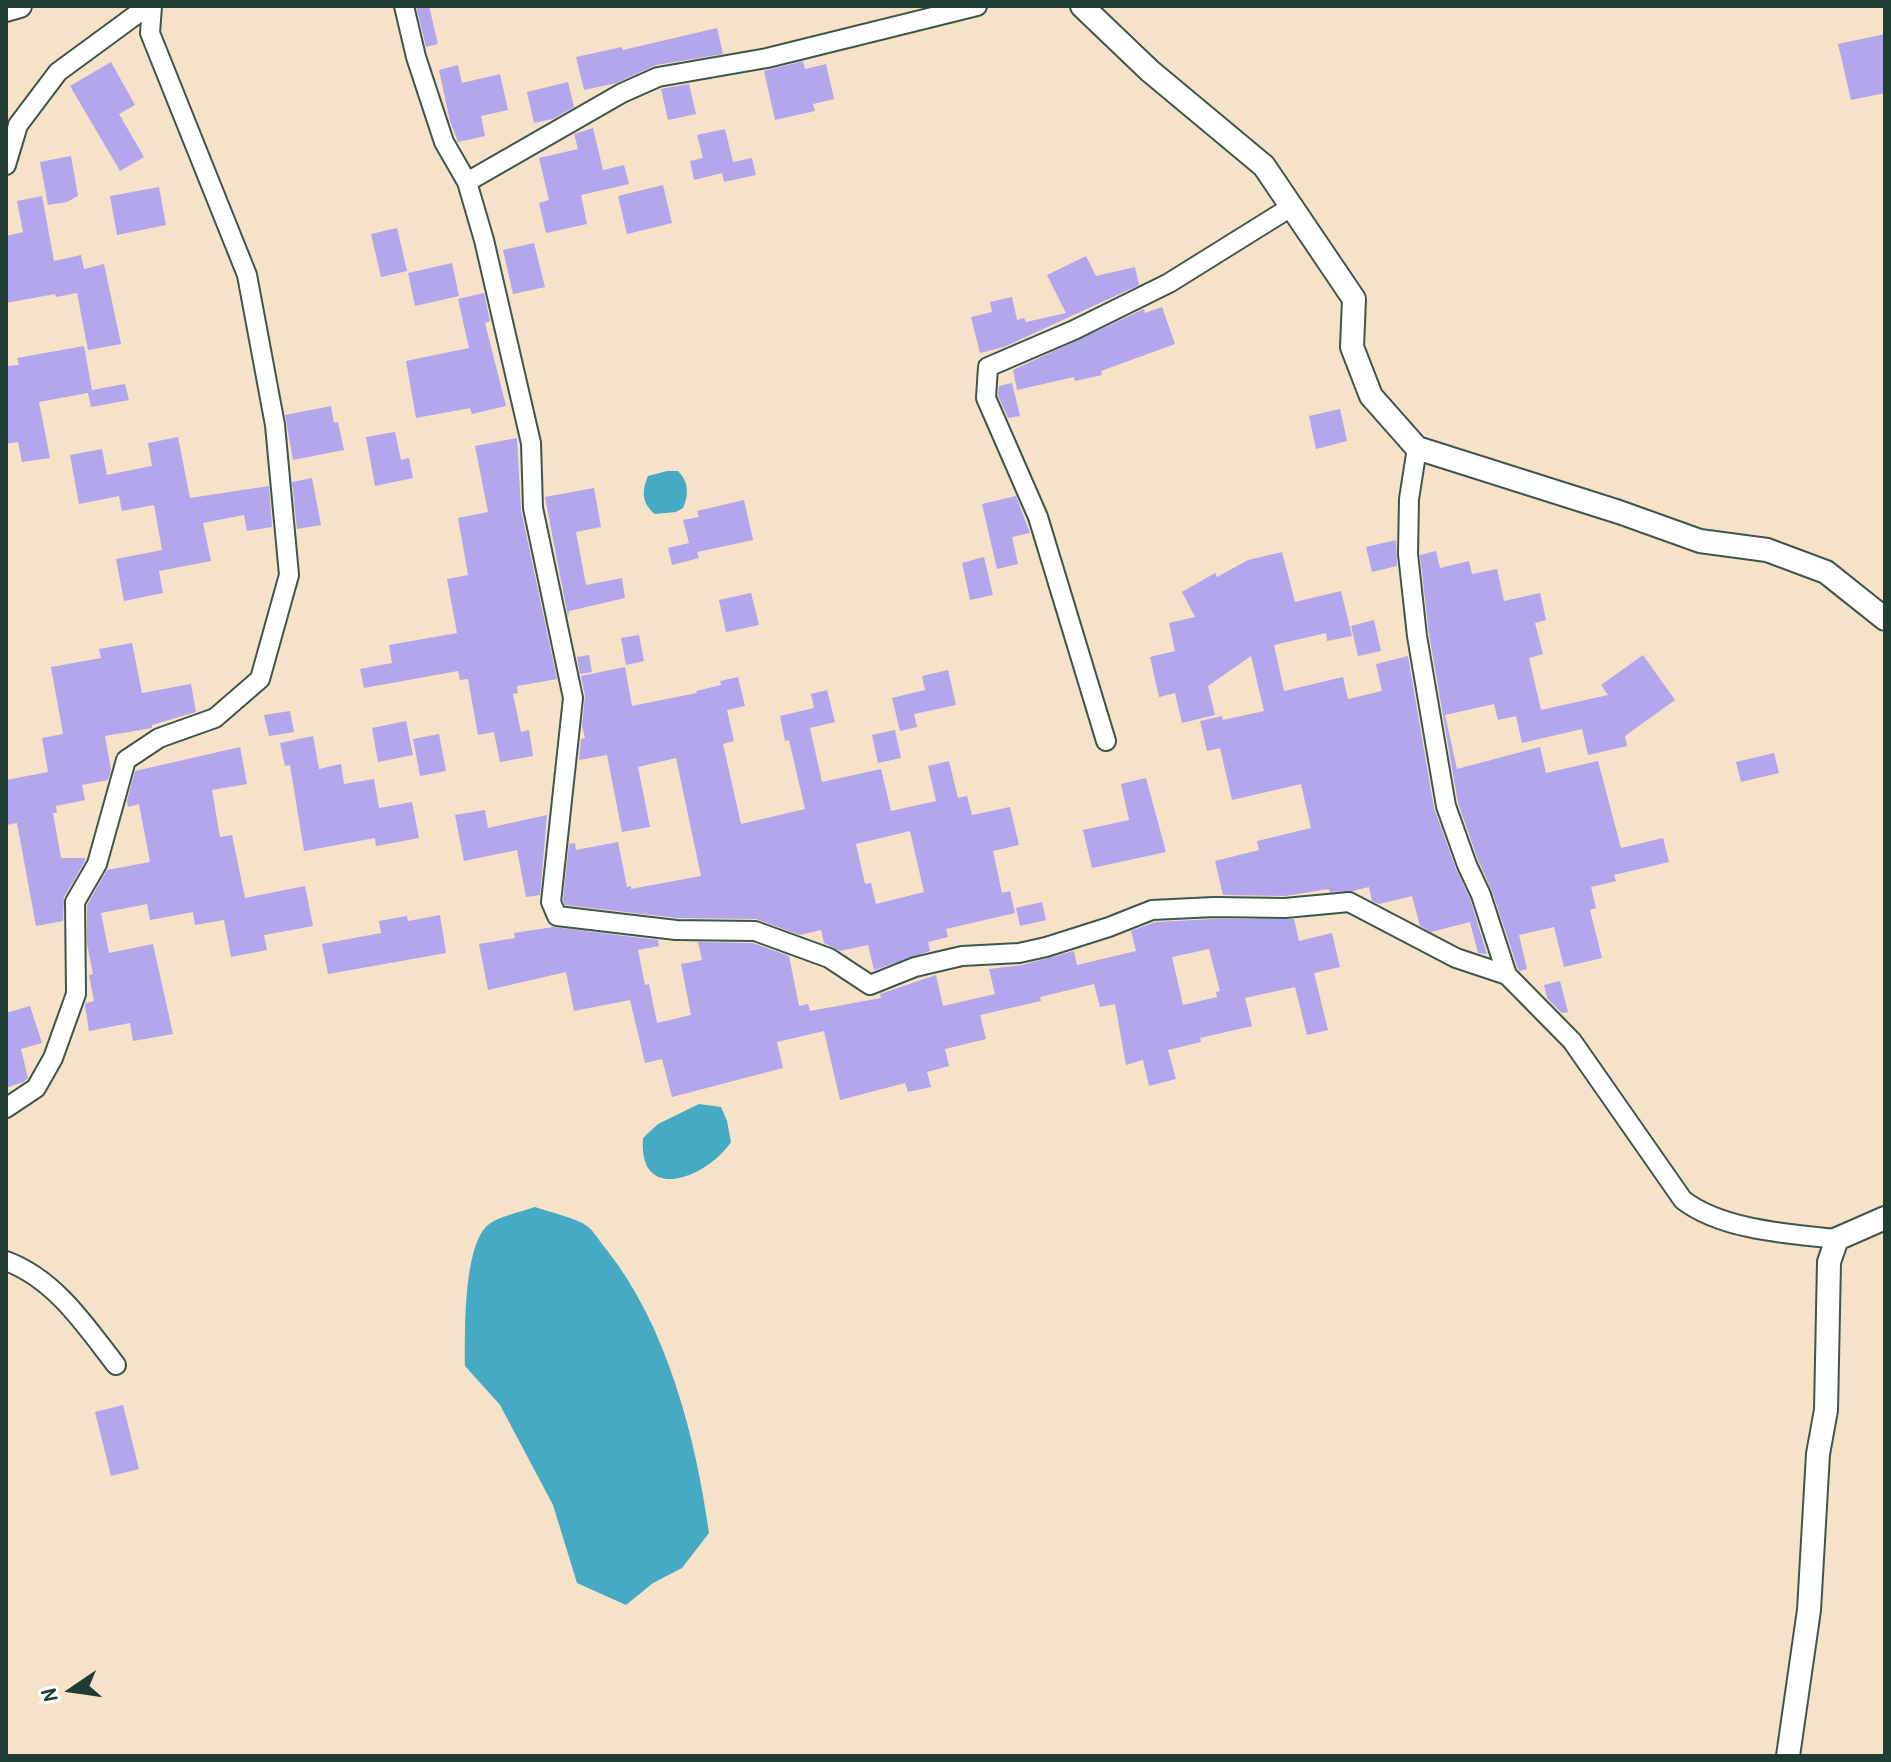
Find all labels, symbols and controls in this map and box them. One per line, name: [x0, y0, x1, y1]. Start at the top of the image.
north arrow: [32, 1650, 112, 1730]
text: N: [33, 1686, 65, 1704]

